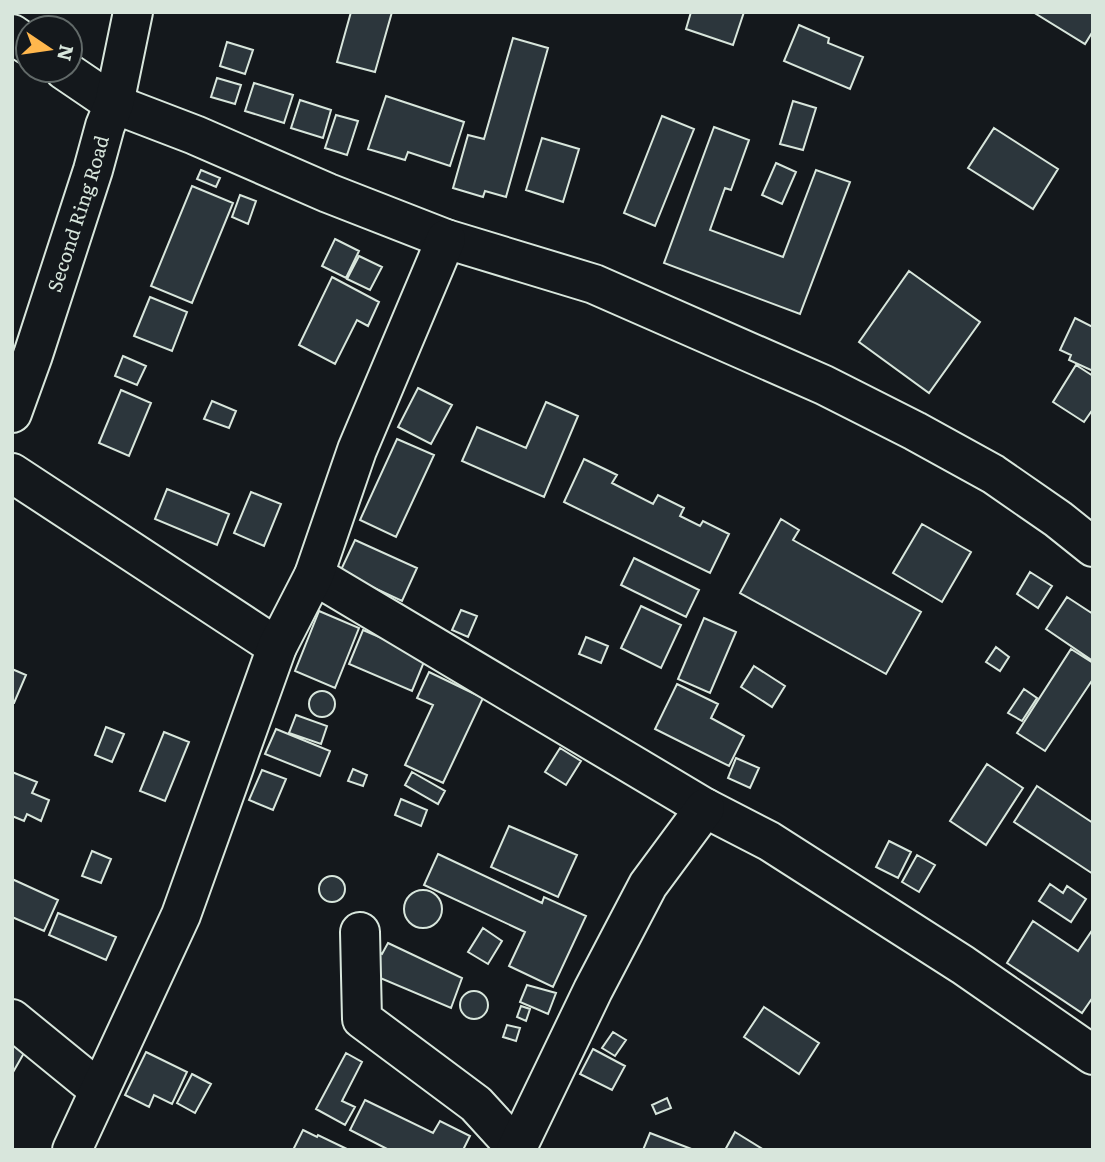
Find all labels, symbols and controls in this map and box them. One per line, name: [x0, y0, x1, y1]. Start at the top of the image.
north arrow: [14, 14, 84, 84]
text: N: [51, 42, 82, 64]
street label: Second Ring Road: [39, 132, 115, 295]

